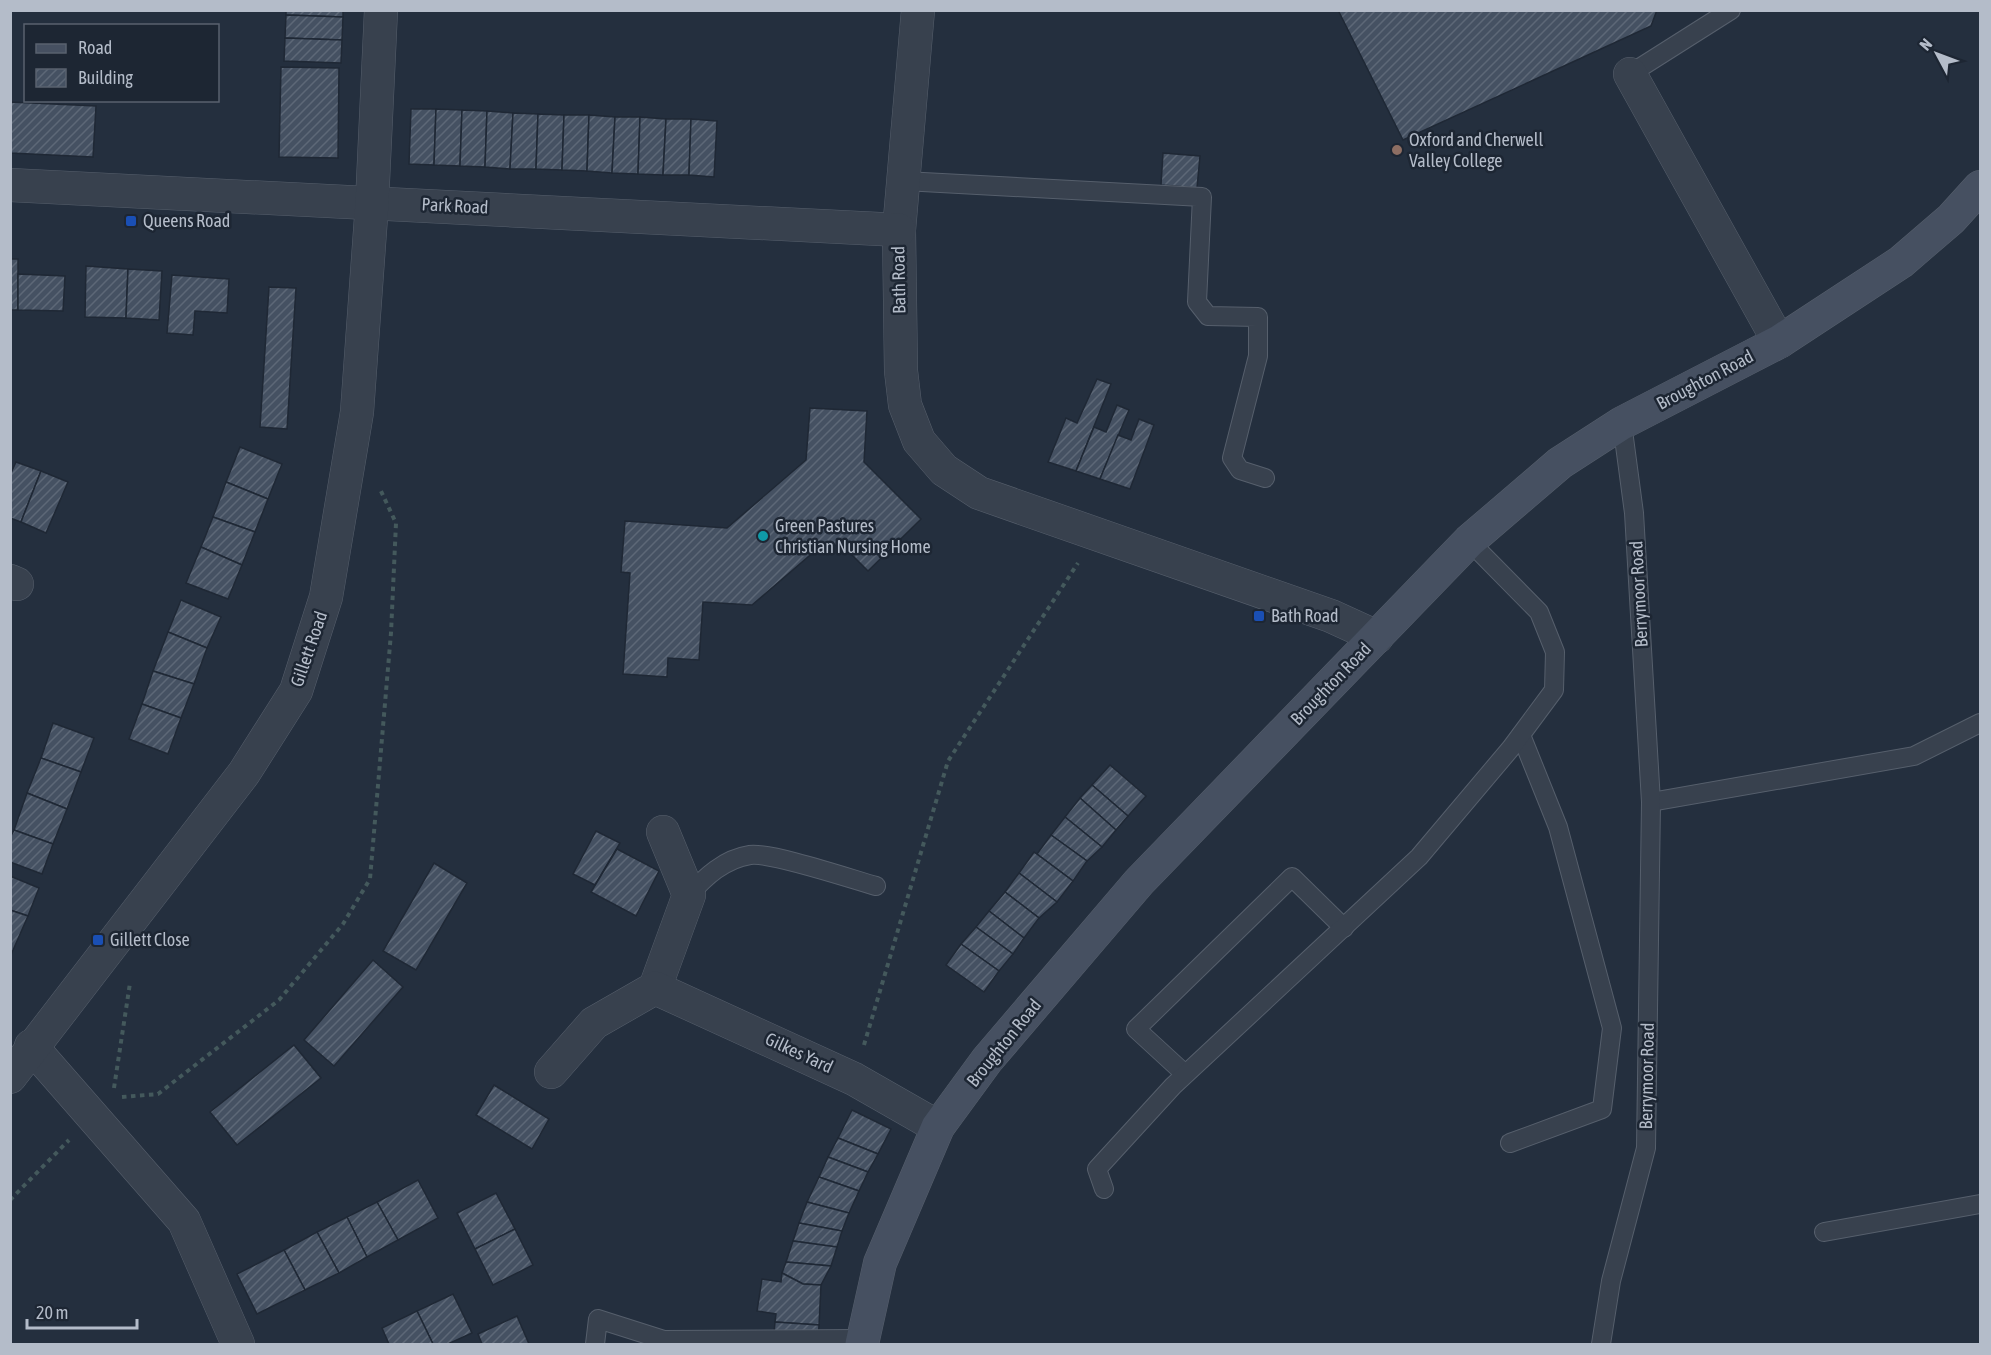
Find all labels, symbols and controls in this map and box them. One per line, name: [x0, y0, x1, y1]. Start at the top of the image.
legend: [24, 24, 219, 102]
north arrow: [1907, 24, 1967, 84]
text: N: [1916, 35, 1936, 54]
text: Road: [78, 37, 112, 58]
text: Building: [78, 67, 133, 88]
place label: Oxford and Cherwell Valley College: [1409, 129, 1543, 171]
marker: Oxford and Cherwell Valley College: [1390, 143, 1404, 157]
street label: Park Road: [421, 193, 489, 218]
place label: Queens Road: [143, 210, 230, 231]
marker: Queens Road: [124, 214, 138, 228]
street label: Bath Road: [887, 246, 910, 314]
street label: Broughton Road: [1653, 345, 1757, 414]
place label: Green Pastures Christian Nursing Home: [775, 515, 931, 557]
marker: Green Pastures Christian Nursing Home: [756, 529, 770, 543]
street label: Berrymoor Road: [1625, 540, 1652, 648]
place label: Bath Road: [1271, 605, 1339, 626]
street label: Gillett Road: [286, 608, 331, 689]
marker: Bath Road: [1252, 609, 1266, 623]
street label: Broughton Road: [1286, 638, 1375, 729]
place label: Gillett Close: [110, 929, 190, 950]
marker: Gillett Close: [91, 933, 105, 947]
street label: Broughton Road: [962, 995, 1045, 1091]
street label: Berrymoor Road: [1635, 1022, 1658, 1130]
street label: Gilkes Yard: [762, 1028, 836, 1077]
scale bar: [27, 1292, 136, 1330]
text: 20 m: [36, 1302, 68, 1323]

